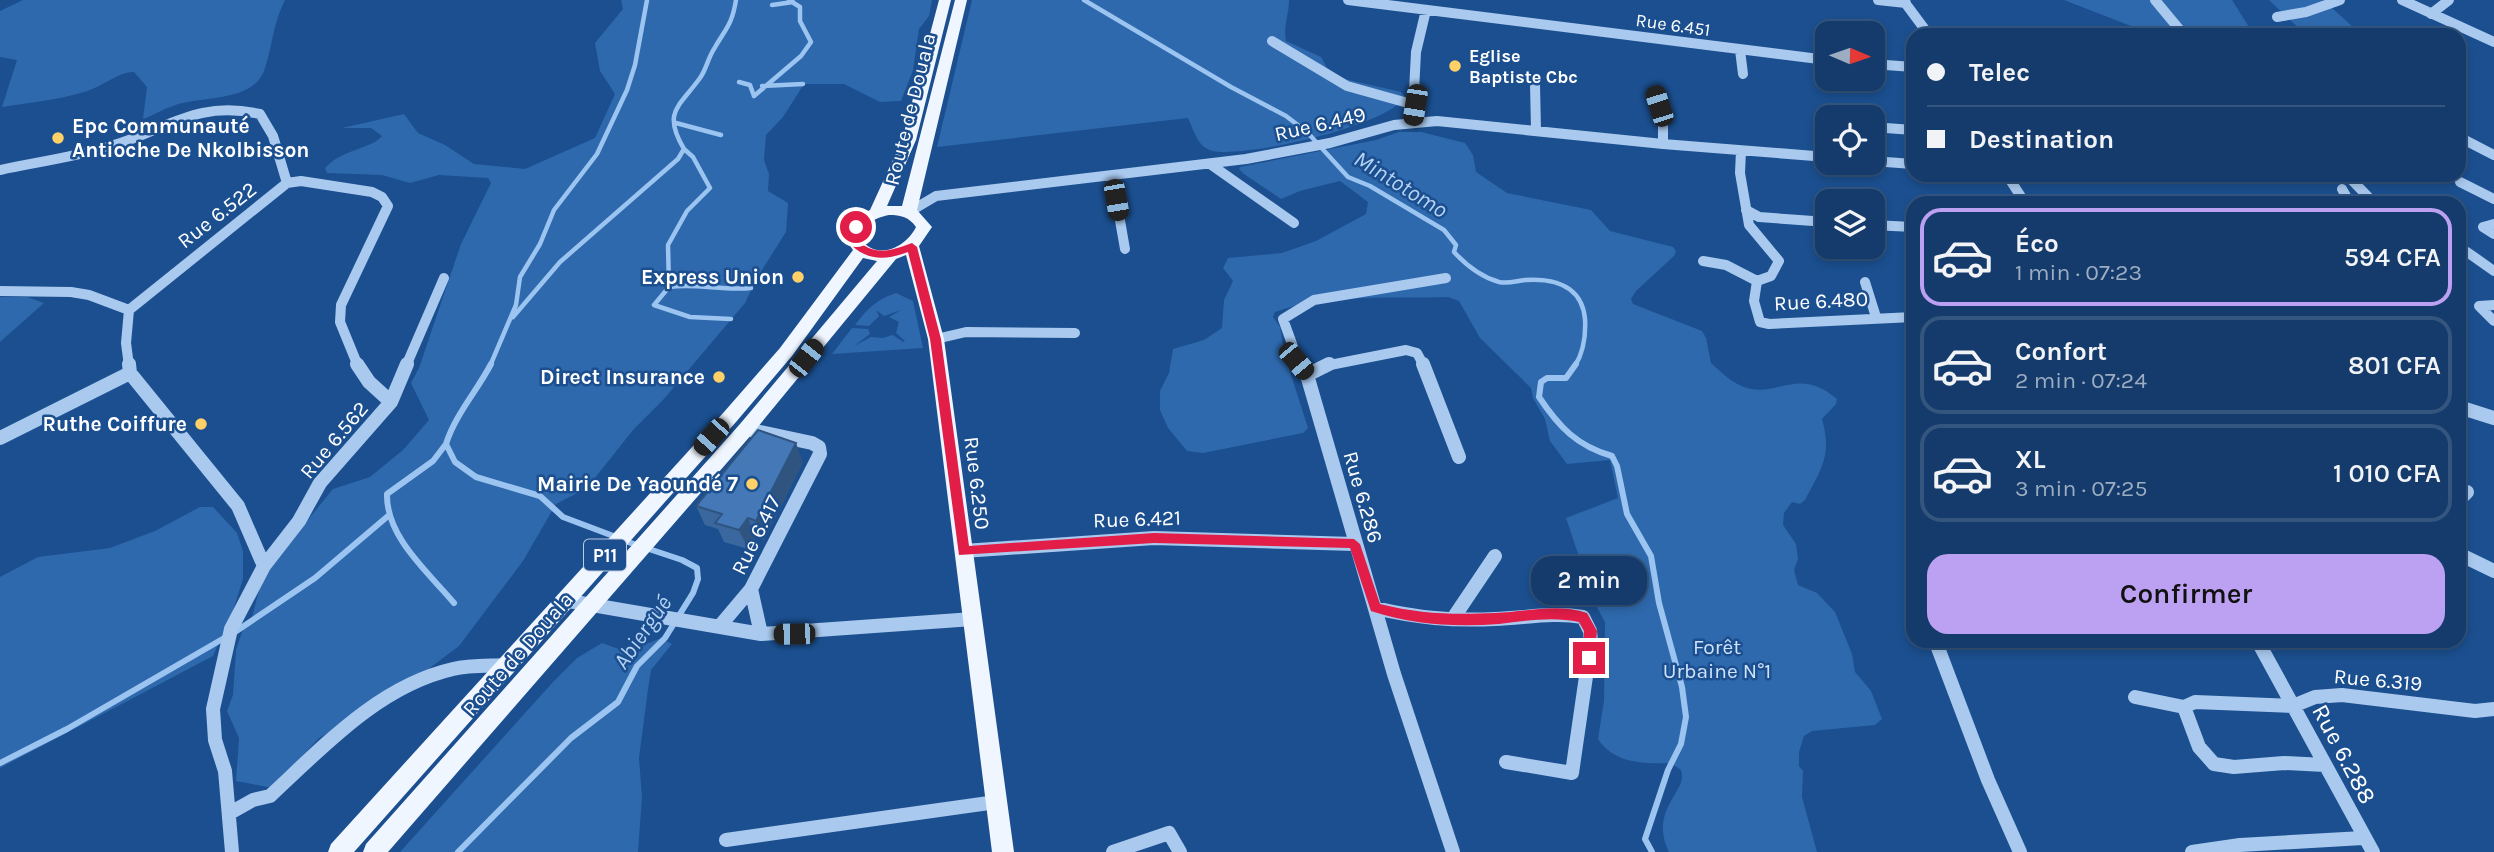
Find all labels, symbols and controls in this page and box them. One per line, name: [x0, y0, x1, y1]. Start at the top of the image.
street label: Rue 6.451: [1634, 9, 1712, 41]
north arrow: [1815, 21, 1885, 91]
map controls: [1815, 21, 1885, 259]
street label: Route de Douala: [879, 30, 941, 188]
place label: Eglise Baptiste Cbc: [1469, 45, 1578, 88]
text: Telec: [1969, 57, 2030, 88]
marker: Eglise Baptiste Cbc: [1447, 58, 1463, 74]
car: [1402, 83, 1429, 127]
car: [1643, 83, 1676, 129]
street label: Rue 6.449: [1272, 102, 1368, 146]
button: locate: [1815, 105, 1885, 175]
place label: Epc Communauté Antioche De Nkolbisson: [72, 114, 309, 162]
text: Destination: [1969, 124, 2114, 155]
marker: Epc Communauté Antioche De Nkolbisson: [50, 130, 66, 146]
water label: Mintotomo: [1349, 145, 1452, 224]
street label: Rue 6.522: [173, 177, 261, 253]
car: [1103, 177, 1130, 223]
button: layers: [1815, 189, 1885, 259]
route start: [840, 211, 872, 243]
icon: car: [1931, 226, 1994, 289]
text: Éco: [2015, 228, 2059, 259]
text: 594 CFA: [2344, 242, 2441, 273]
text: 1 min · 07:23: [2015, 259, 2142, 286]
place label: Express Union: [641, 265, 784, 289]
marker: Express Union: [790, 269, 806, 285]
street label: Rue 6.480: [1773, 287, 1869, 315]
icon: car: [1931, 334, 1994, 397]
car: [785, 335, 828, 381]
text: Confort: [2015, 336, 2107, 367]
car: [1275, 338, 1318, 384]
text: 801 CFA: [2348, 350, 2441, 381]
place label: Direct Insurance: [540, 365, 705, 389]
text: 2 min · 07:24: [2015, 367, 2147, 394]
marker: Direct Insurance: [711, 369, 727, 385]
street label: Rue 6.562: [295, 397, 373, 483]
place label: Ruthe Coiffure: [42, 412, 187, 436]
car: [690, 414, 733, 460]
marker: Ruthe Coiffure: [193, 416, 209, 432]
street label: Rue 6.250: [959, 435, 995, 531]
icon: car: [1931, 442, 1994, 505]
text: XL: [2015, 444, 2046, 475]
street label: Rue 6.286: [1338, 448, 1388, 546]
text: 1 010 CFA: [2333, 458, 2441, 489]
place label: Mairie De Yaoundé 7: [537, 472, 739, 496]
text: 3 min · 07:25: [2015, 475, 2147, 502]
marker: Mairie De Yaoundé 7: [744, 476, 760, 492]
street label: Rue 6.417: [726, 491, 786, 579]
street label: Rue 6.421: [1093, 505, 1181, 533]
road number: P11: [584, 540, 626, 570]
button: Confirmer: [1927, 554, 2445, 634]
callout: 2 min: [1531, 556, 1647, 606]
text: 2 min: [1558, 567, 1620, 594]
street label: Route de Douala: [458, 587, 578, 721]
water label: Abiergué: [607, 590, 678, 674]
car: [773, 623, 816, 645]
park label: Forêt Urbaine N°1: [1663, 635, 1771, 683]
route end: [1573, 642, 1605, 674]
street label: Rue 6.319: [2333, 664, 2423, 696]
street label: Rue 6.288: [2306, 699, 2382, 809]

